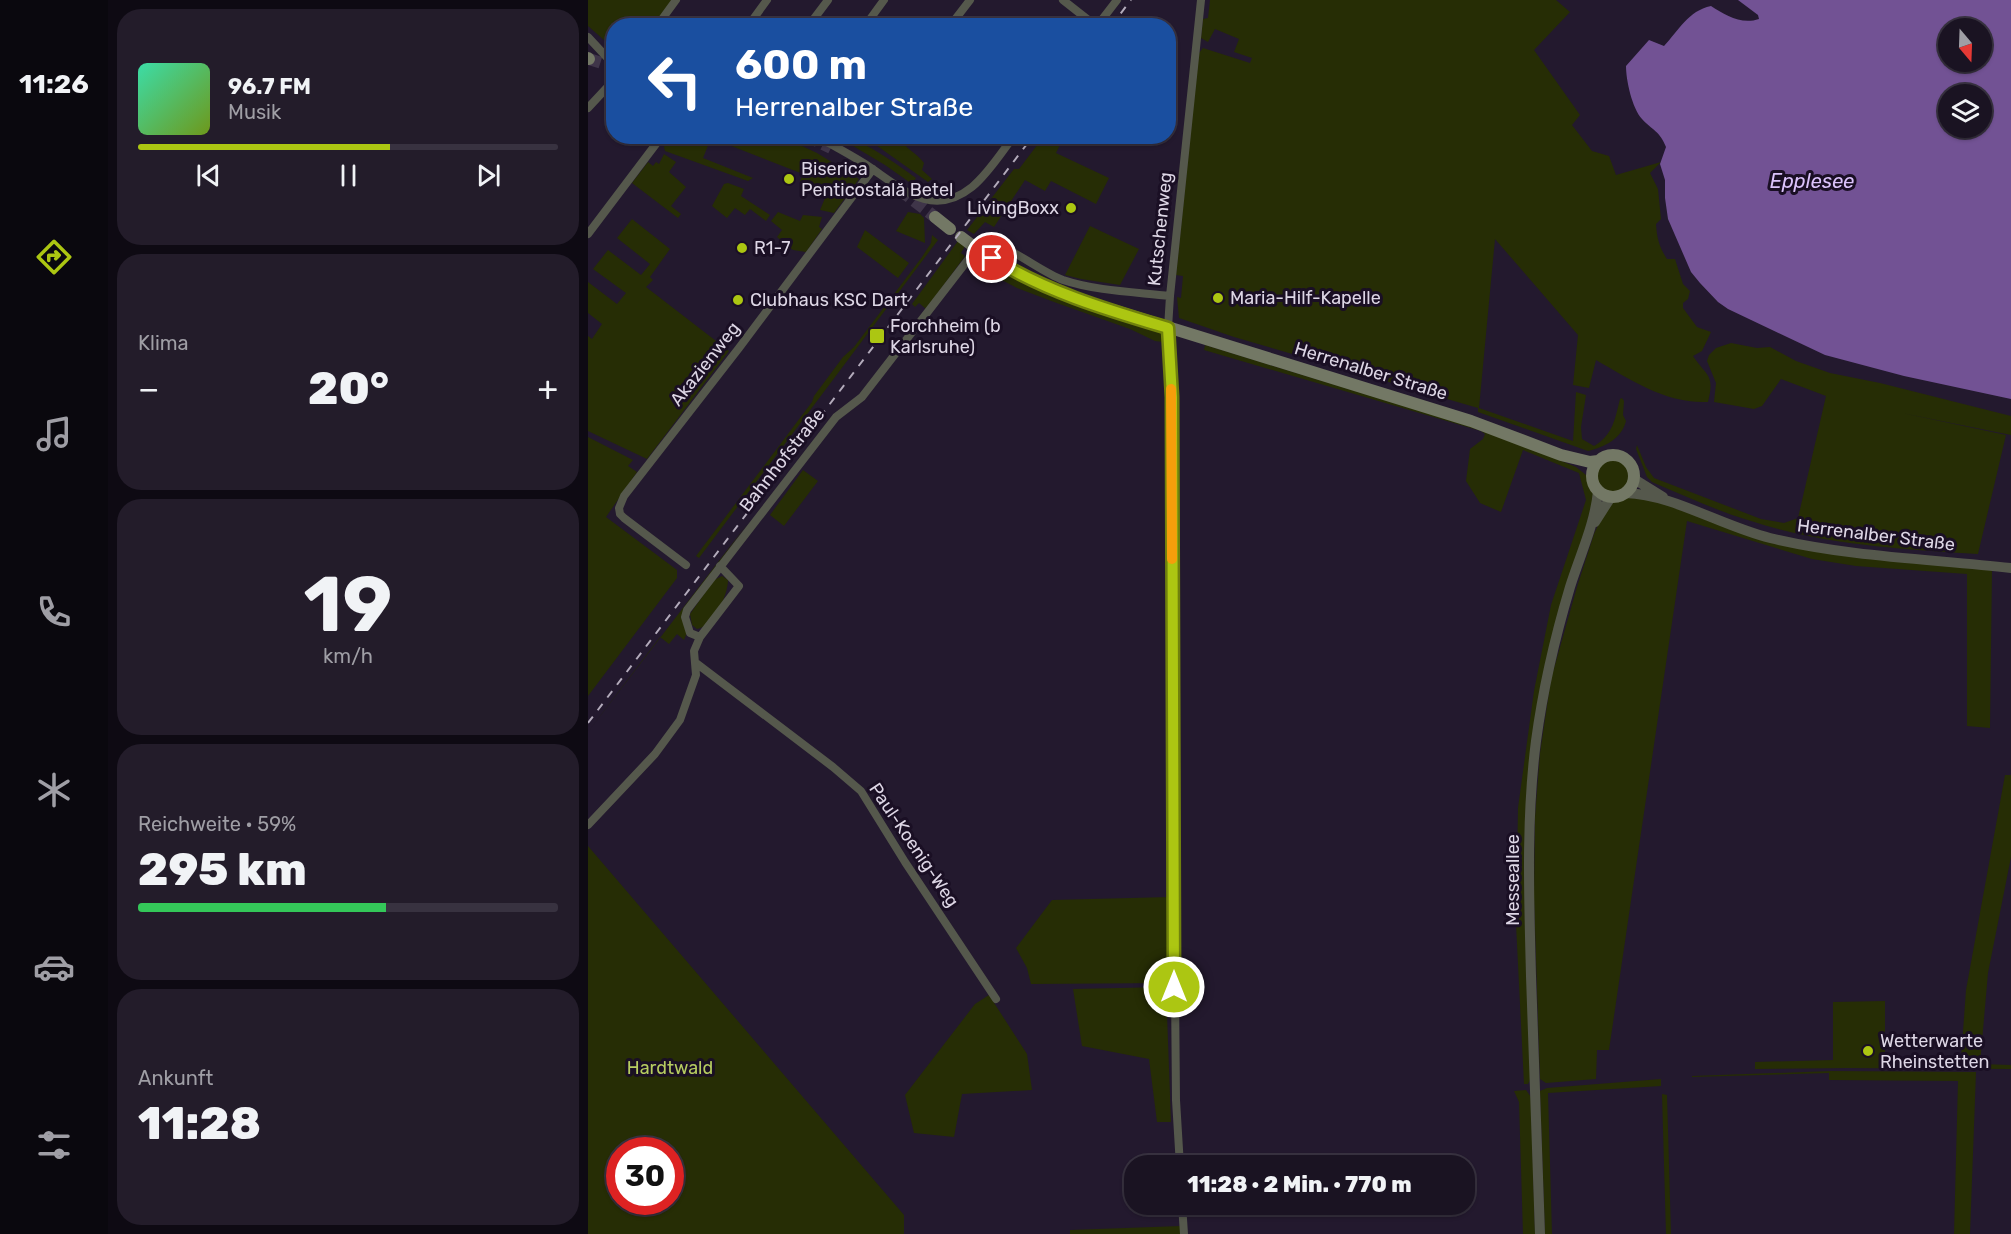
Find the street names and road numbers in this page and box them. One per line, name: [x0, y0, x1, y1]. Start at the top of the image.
street label: Kutschenweg: [1143, 171, 1177, 287]
street label: Akazienweg: [665, 318, 745, 410]
street label: Herrenalber Straße: [1292, 337, 1450, 405]
street label: Bahnhofstraße: [735, 404, 829, 516]
street label: Herrenalber Straße: [1796, 514, 1956, 556]
street label: Paul-Koenig-Weg: [864, 779, 964, 911]
street label: Messeallee: [1502, 834, 1524, 926]

